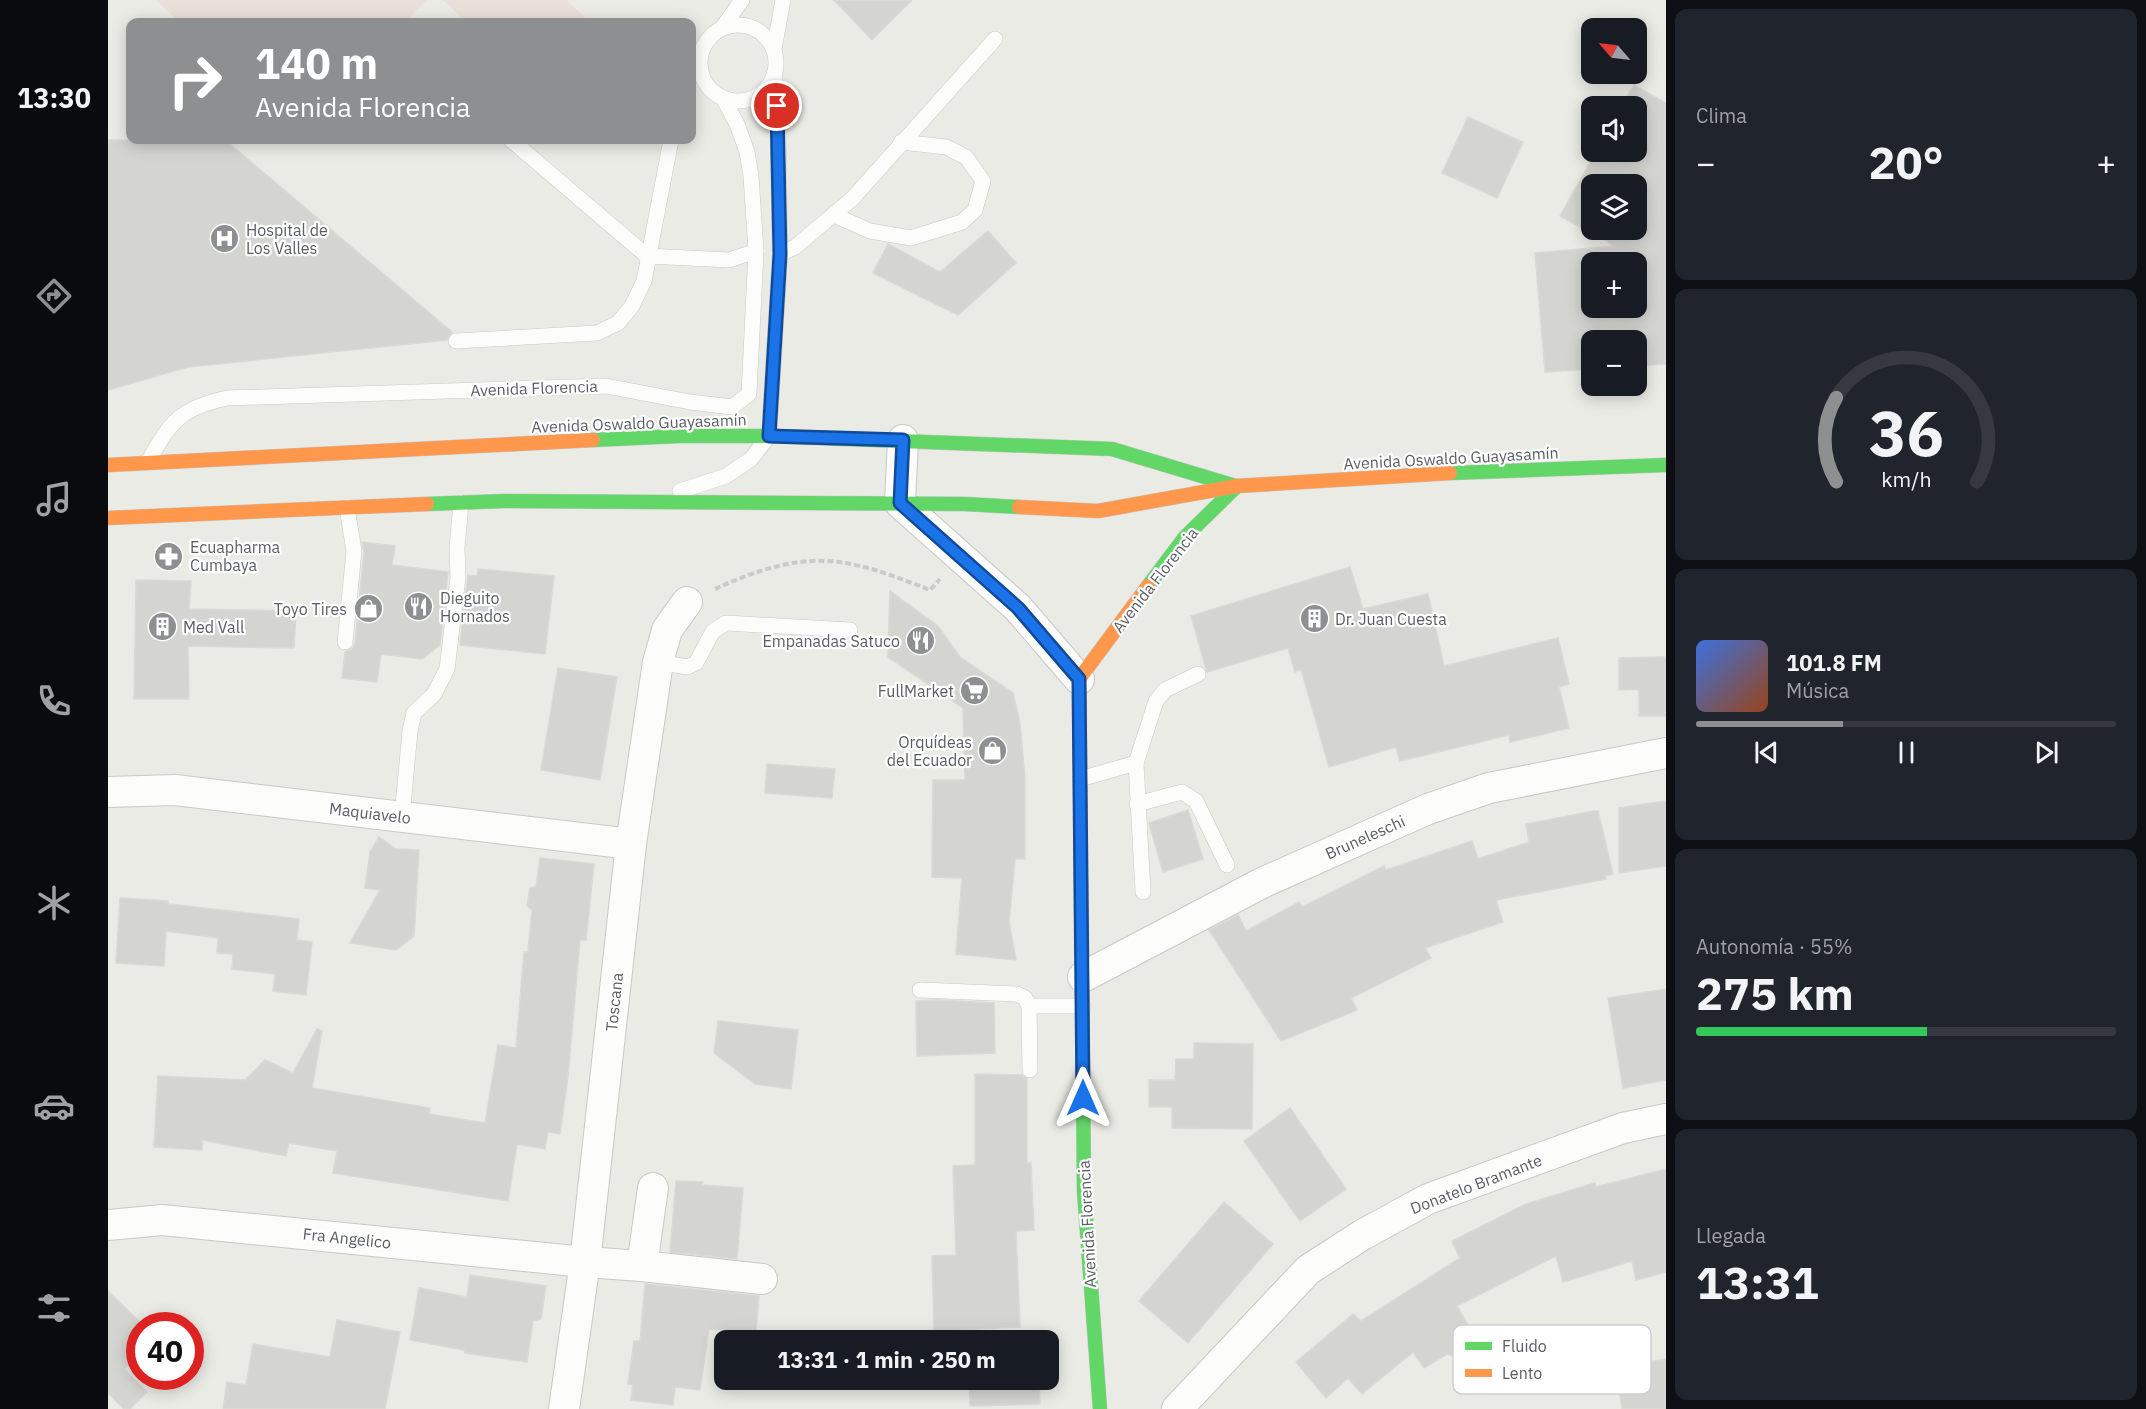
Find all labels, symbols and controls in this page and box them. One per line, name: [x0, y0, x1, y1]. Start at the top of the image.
north arrow: [1581, 18, 1647, 84]
map controls: [1581, 18, 1647, 396]
text: 140 m: [255, 36, 378, 91]
icon: right: [156, 42, 234, 120]
text: 13:30: [17, 80, 91, 115]
pin: [751, 80, 802, 131]
text: Avenida Florencia: [255, 89, 470, 124]
icon: arrive: [760, 89, 793, 122]
button: sound: [1581, 96, 1647, 162]
text: Clima: [1696, 102, 1747, 129]
text: 20°: [1868, 133, 1944, 191]
text: −: [1696, 141, 1716, 184]
text: +: [2096, 141, 2116, 184]
button: layers: [1581, 174, 1647, 240]
place label: Hospital de Los Valles: [246, 220, 328, 258]
hospital icon: Hospital de Los Valles: [209, 223, 241, 255]
button: +: [1581, 252, 1647, 318]
icon: directions: [33, 275, 75, 317]
button: −: [1581, 330, 1647, 396]
street label: Avenida Florencia: [470, 376, 599, 400]
text: 36: [1869, 392, 1943, 473]
street label: Avenida Oswaldo Guayasamín: [531, 409, 747, 437]
street label: Avenida Oswaldo Guayasamín: [1343, 442, 1559, 474]
text: km/h: [1881, 465, 1931, 493]
icon: music: [33, 478, 75, 520]
street label: Avenida Florencia: [1108, 523, 1202, 636]
place label: Ecuapharma Cumbaya: [190, 537, 281, 575]
pharmacy icon: Ecuapharma Cumbaya: [153, 540, 185, 572]
place label: Dieguito Hornados: [440, 588, 510, 626]
restaurant icon: Dieguito Hornados: [403, 591, 435, 623]
shop icon: Toyo Tires: [352, 593, 384, 625]
place label: Toyo Tires: [274, 599, 347, 619]
building icon: Dr. Juan Cuesta: [1298, 603, 1330, 635]
place label: Dr. Juan Cuesta: [1335, 609, 1447, 629]
building icon: Med Vall: [146, 611, 178, 643]
place label: Med Vall: [183, 617, 244, 637]
restaurant icon: Empanadas Satuco: [905, 625, 937, 657]
place label: Empanadas Satuco: [762, 631, 900, 651]
text: 101.8 FM: [1786, 648, 1882, 677]
supermarket icon: FullMarket: [959, 675, 991, 707]
text: Música: [1786, 677, 1849, 704]
icon: phone: [33, 680, 75, 722]
place label: FullMarket: [878, 681, 954, 701]
place label: Orquídeas del Ecuador: [887, 732, 972, 770]
shop icon: Orquídeas del Ecuador: [977, 735, 1009, 767]
icon: previous: [1750, 736, 1783, 769]
icon: pause: [1890, 736, 1923, 769]
icon: next: [2030, 736, 2063, 769]
street label: Maquiavelo: [328, 798, 412, 828]
street label: Bruneleschi: [1322, 811, 1408, 863]
icon: climate: [33, 882, 75, 924]
text: Autonomía · 55%: [1696, 933, 1853, 960]
text: 275 km: [1696, 964, 1854, 1022]
street label: Toscana: [601, 971, 627, 1032]
position arrow: [1051, 1066, 1115, 1130]
icon: car: [33, 1085, 75, 1127]
street label: Donatelo Bramante: [1407, 1150, 1545, 1218]
street label: Avenida Florencia: [1074, 1159, 1100, 1288]
text: Llegada: [1696, 1222, 1766, 1249]
street label: Fra Angelico: [302, 1223, 392, 1253]
text: 13:31: [1696, 1253, 1819, 1311]
icon: filters: [33, 1287, 75, 1329]
speed limit sign: 40: [126, 1312, 204, 1390]
legend: [1453, 1325, 1651, 1394]
text: Fluido: [1502, 1336, 1547, 1356]
text: 13:31 · 1 min · 250 m: [777, 1345, 996, 1374]
text: Lento: [1502, 1363, 1542, 1383]

